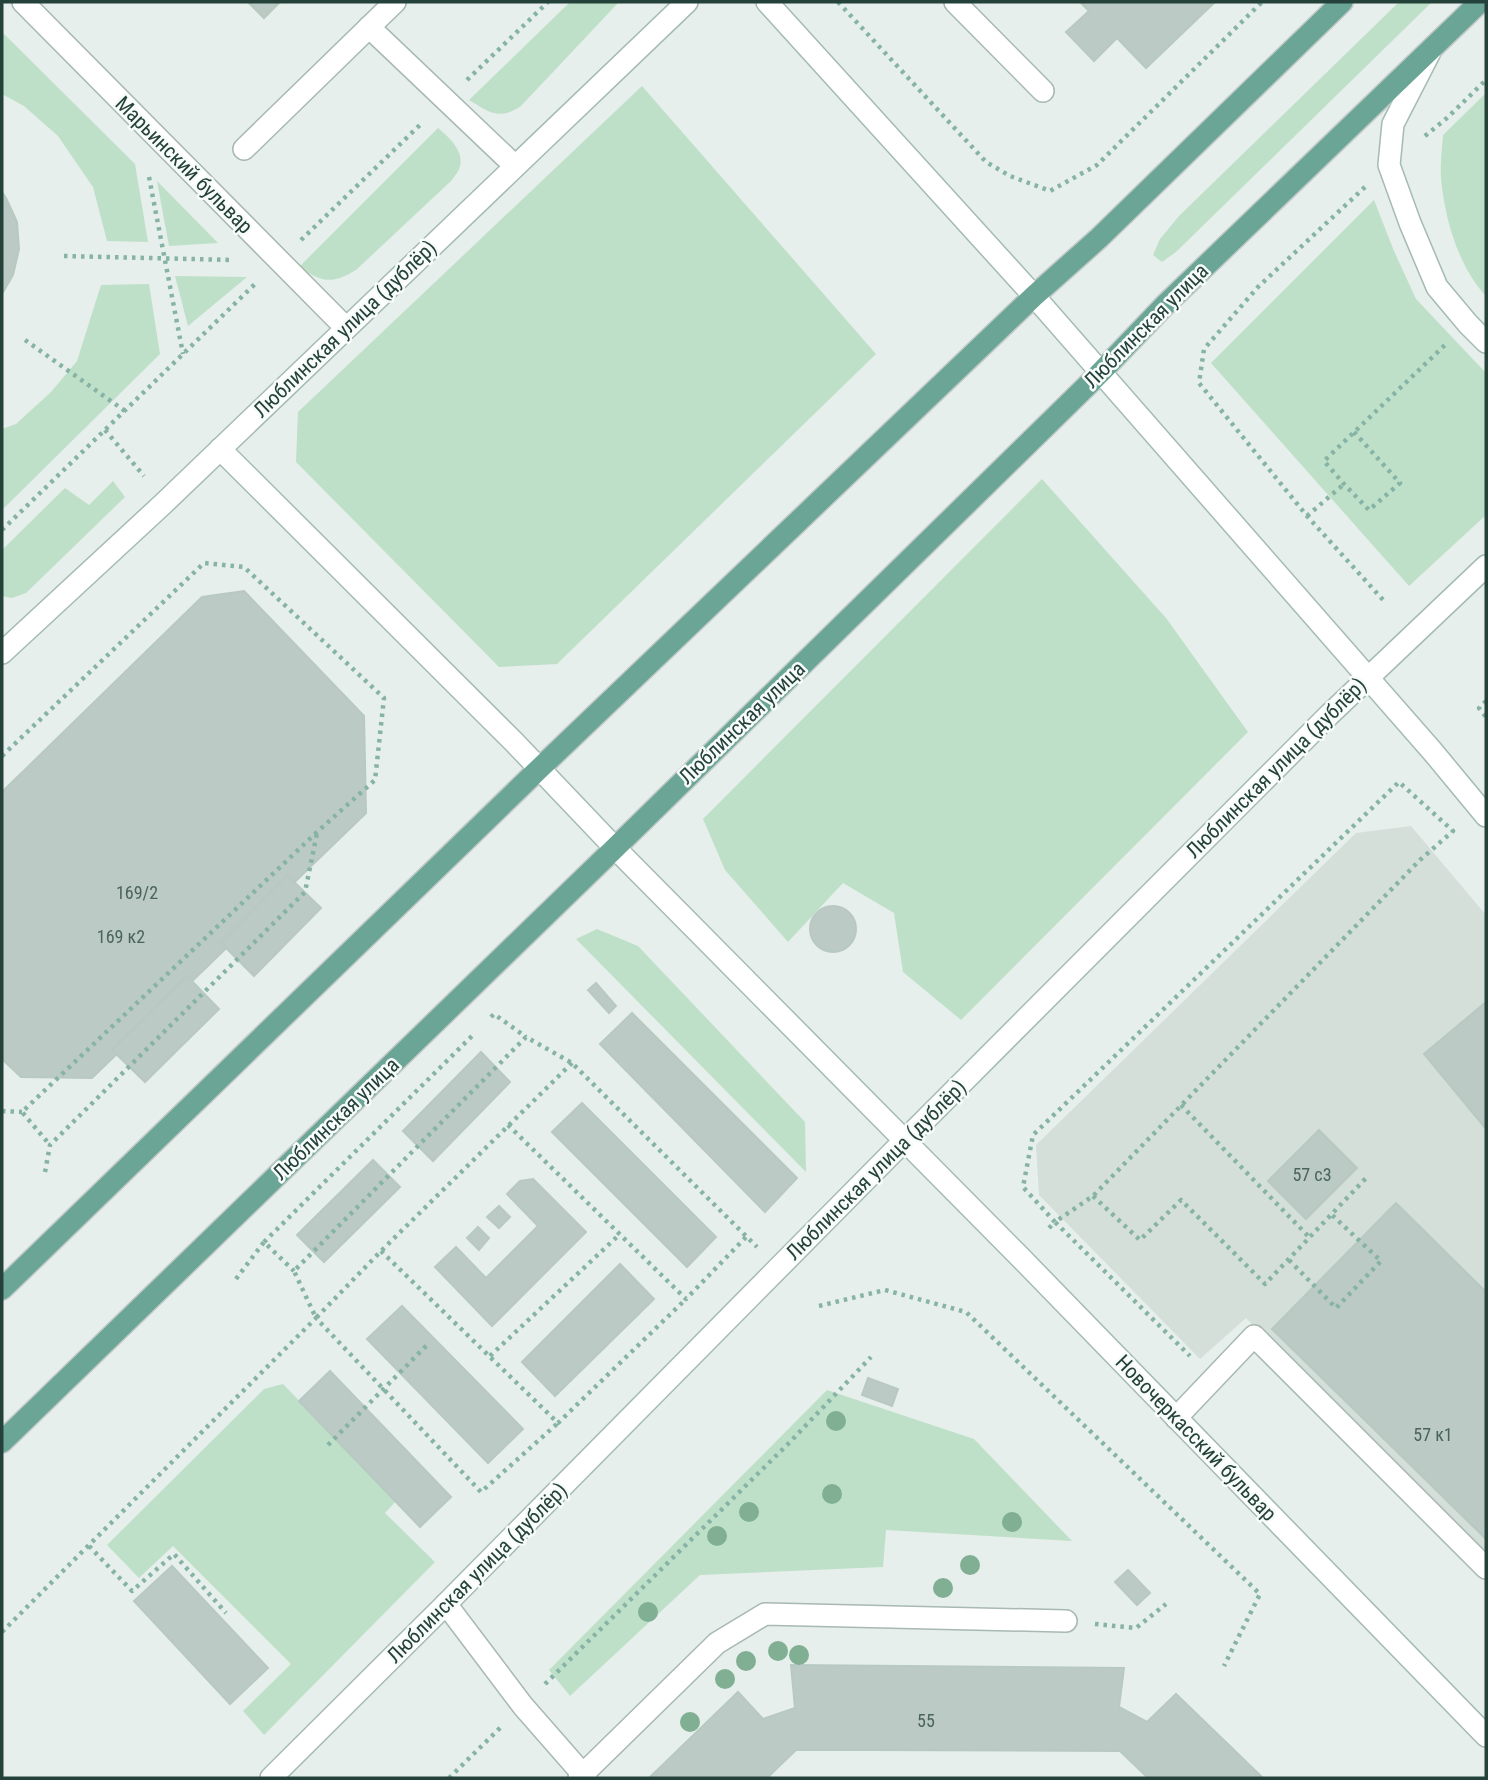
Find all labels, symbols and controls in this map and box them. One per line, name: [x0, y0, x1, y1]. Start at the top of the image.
street label: Марьинский бульвар: [110, 91, 258, 239]
street label: Люблинская улица (дублёр): [249, 235, 441, 423]
street label: Люблинская улица: [1079, 259, 1213, 393]
street label: Люблинская улица: [674, 657, 810, 789]
street label: Люблинская улица (дублёр): [1181, 673, 1371, 863]
house number: 169/2: [116, 882, 158, 903]
house number: 169 к2: [97, 926, 145, 947]
street label: Люблинская улица: [268, 1053, 404, 1185]
street label: Люблинская улица (дублёр): [781, 1075, 971, 1265]
house number: 57 с3: [1292, 1164, 1332, 1185]
street label: Новочеркасский бульвар: [1111, 1350, 1281, 1526]
house number: 57 к1: [1413, 1424, 1453, 1445]
street label: Люблинская улица (дублёр): [382, 1478, 572, 1668]
house number: 55: [917, 1710, 935, 1731]

